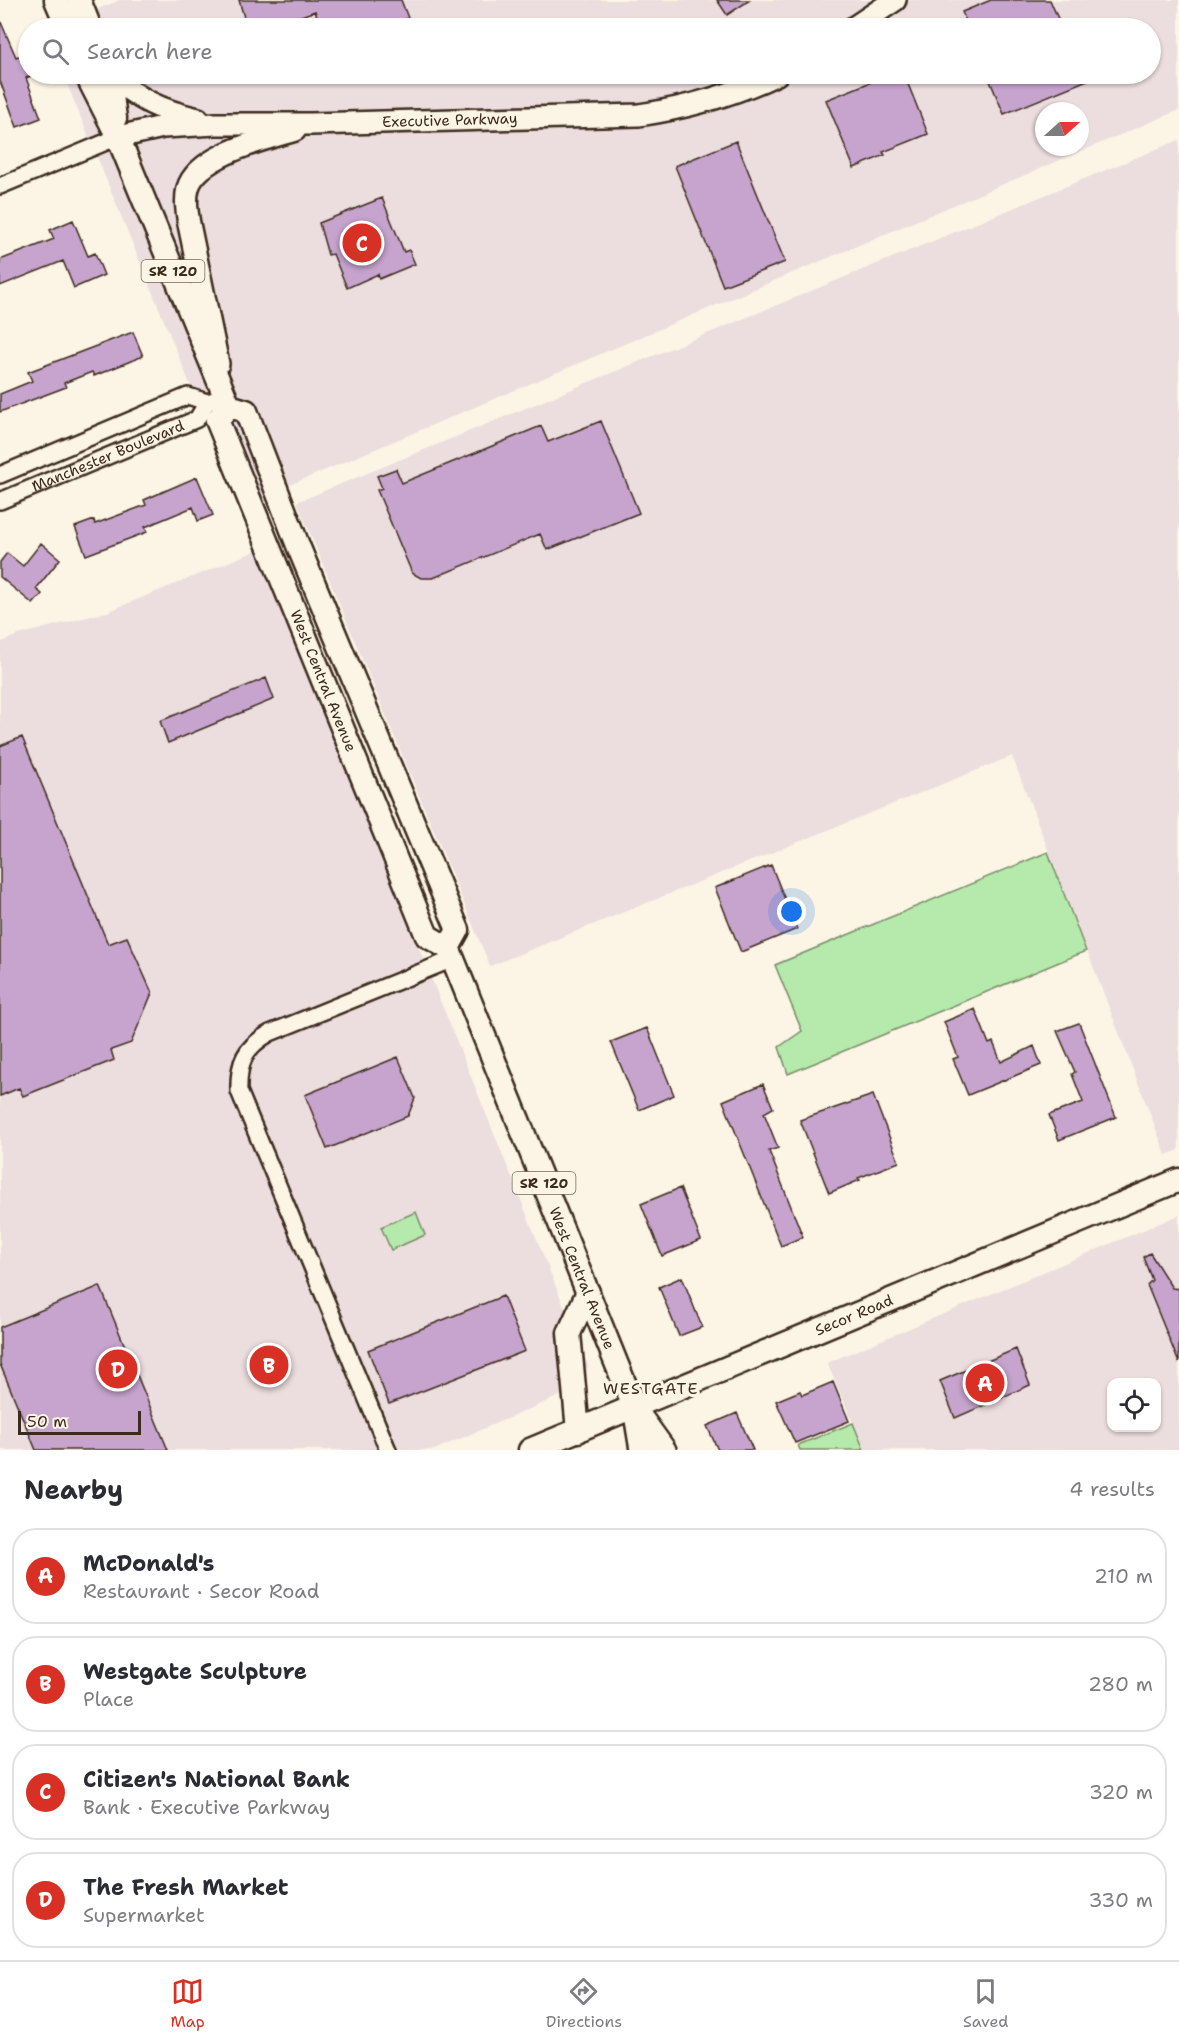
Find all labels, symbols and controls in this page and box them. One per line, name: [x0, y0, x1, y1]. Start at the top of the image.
search box: [18, 18, 1161, 84]
icon: search: [39, 35, 72, 68]
text: Search here: [87, 37, 213, 66]
north arrow: [1035, 102, 1089, 156]
street label: Executive Parkway: [382, 108, 518, 132]
pin: C: [342, 220, 382, 266]
road number: SR 120: [142, 260, 204, 282]
street label: Manchester Boulevard: [29, 415, 188, 497]
street label: West Central Avenue: [285, 607, 361, 755]
your location: [777, 897, 806, 926]
road number: SR 120: [512, 1172, 576, 1194]
street label: West Central Avenue: [544, 1204, 620, 1352]
street label: Secor Road: [812, 1290, 896, 1340]
pin: B: [250, 1342, 288, 1388]
pin: D: [98, 1346, 138, 1392]
pin: A: [966, 1360, 1004, 1406]
district label: WESTGATE: [603, 1378, 699, 1399]
map controls: [1107, 1378, 1161, 1432]
button: locate: [1107, 1378, 1161, 1432]
scale bar: [18, 1408, 141, 1436]
text: 50 m: [27, 1411, 67, 1432]
text: Nearby: [24, 1472, 123, 1507]
text: 4 results: [1069, 1476, 1155, 1502]
text: McDonald's: [83, 1549, 214, 1578]
text: A: [38, 1563, 53, 1589]
text: 210 m: [1094, 1563, 1153, 1589]
text: Restaurant · Secor Road: [83, 1578, 319, 1604]
text: Westgate Sculpture: [83, 1657, 307, 1686]
text: B: [39, 1671, 52, 1697]
text: 280 m: [1088, 1671, 1153, 1697]
text: Place: [83, 1686, 134, 1712]
text: Citizen's National Bank: [83, 1765, 350, 1794]
text: C: [39, 1779, 52, 1805]
text: 320 m: [1089, 1779, 1153, 1805]
text: Bank · Executive Parkway: [83, 1794, 330, 1820]
text: The Fresh Market: [83, 1873, 289, 1902]
text: D: [38, 1887, 53, 1913]
text: 330 m: [1089, 1887, 1153, 1913]
text: Supermarket: [83, 1902, 205, 1928]
tab: Map: [171, 1975, 205, 2032]
tab: Directions: [546, 1975, 622, 2032]
tab: Saved: [963, 1975, 1009, 2032]

